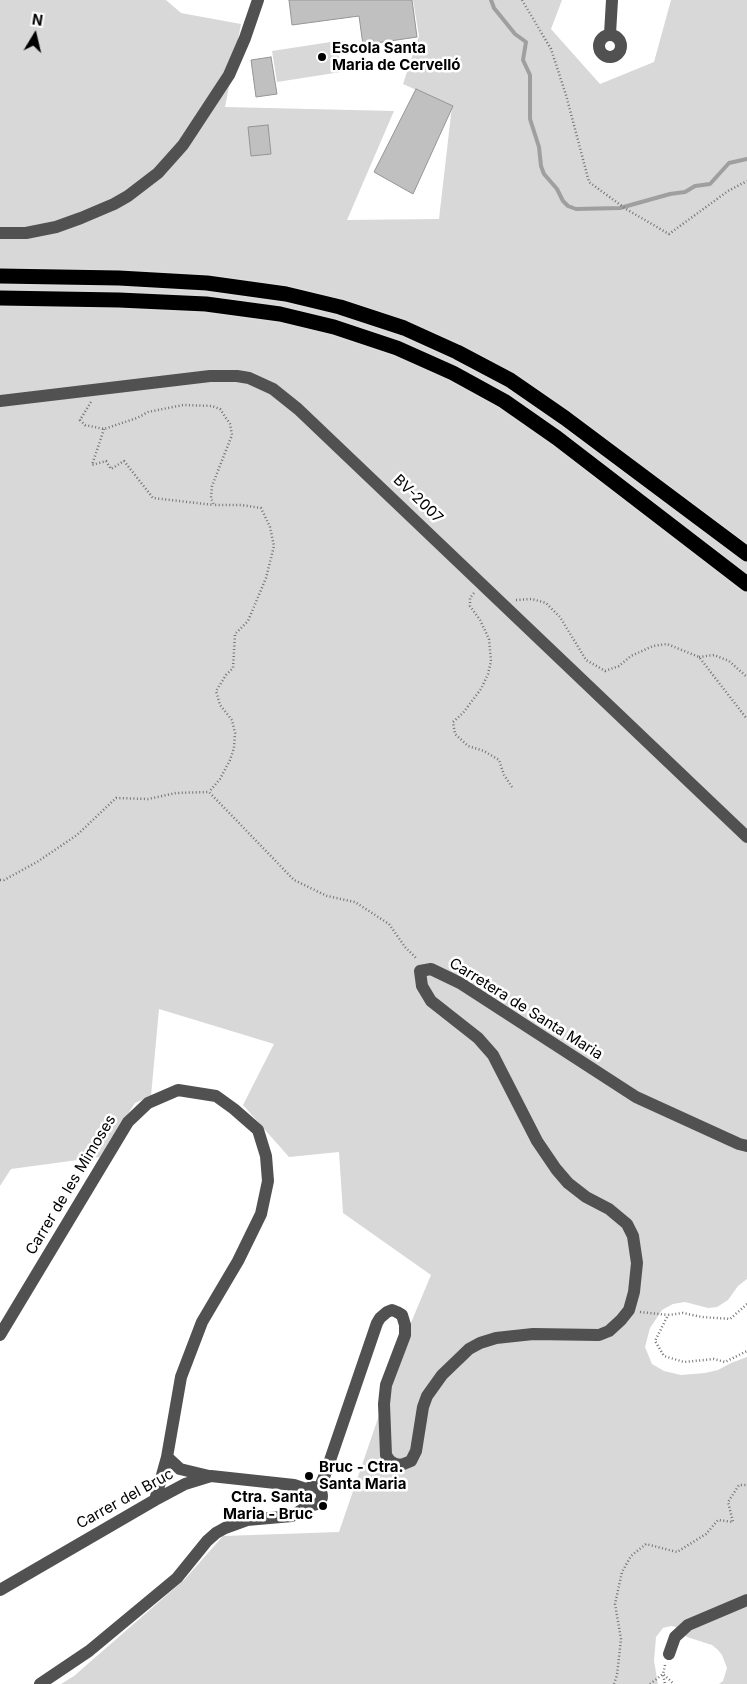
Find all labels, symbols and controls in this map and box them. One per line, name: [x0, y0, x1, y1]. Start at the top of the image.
north arrow: [10, 10, 60, 60]
text: N: [31, 10, 44, 29]
place label: Escola Santa Maria de Cervelló: [332, 39, 461, 74]
marker: Escola Santa Maria de Cervelló: [316, 51, 328, 63]
street label: BV-2007: [389, 471, 447, 527]
street label: Carretera de Santa Maria: [446, 954, 606, 1064]
street label: Carrer de les Mimoses: [22, 1112, 120, 1258]
place label: Bruc - Ctra. Santa Maria: [319, 1458, 406, 1493]
street label: Carrer del Bruc: [73, 1465, 177, 1533]
marker: Bruc - Ctra. Santa Maria: [303, 1470, 315, 1482]
place label: Ctra. Santa Maria - Bruc: [223, 1488, 313, 1523]
marker: Ctra. Santa Maria - Bruc: [317, 1500, 329, 1512]

